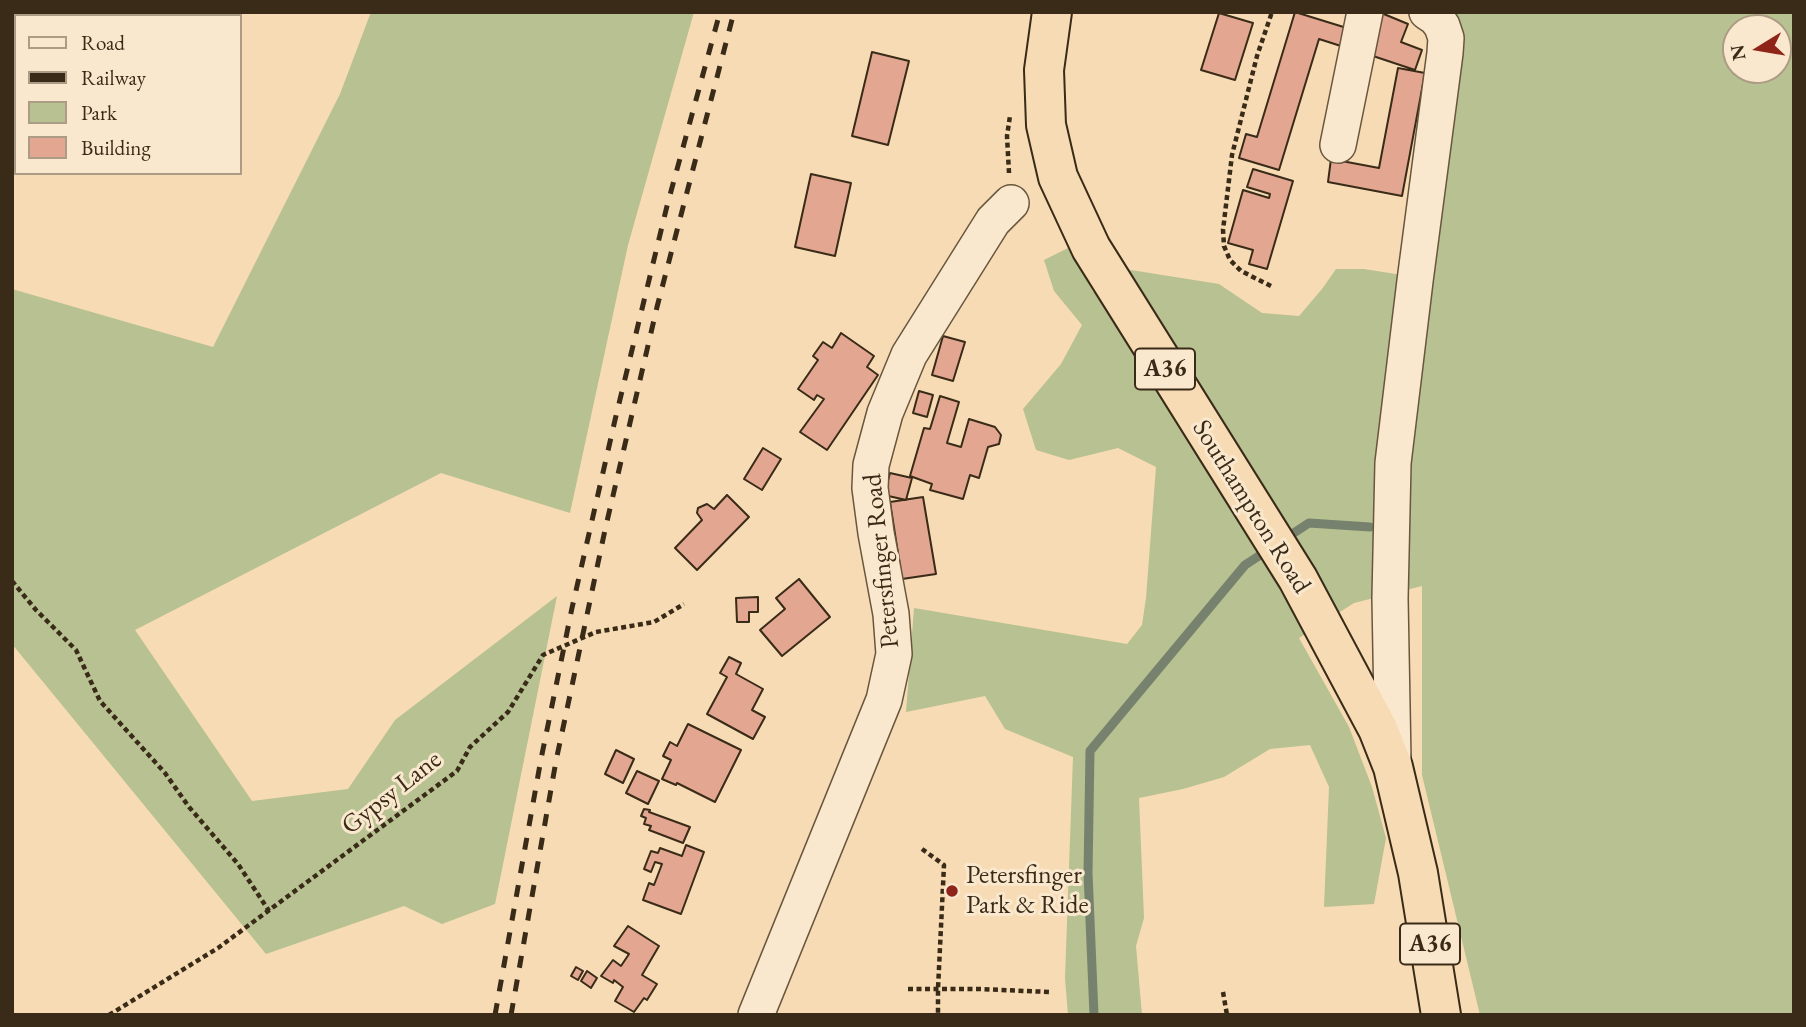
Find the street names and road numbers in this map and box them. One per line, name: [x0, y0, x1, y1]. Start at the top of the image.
road number: A36: [1135, 348, 1195, 390]
street label: Southampton Road: [1185, 414, 1317, 600]
street label: Petersfinger Road: [857, 472, 907, 650]
street label: Gypsy Lane: [336, 744, 448, 842]
road number: A36: [1400, 924, 1460, 964]

